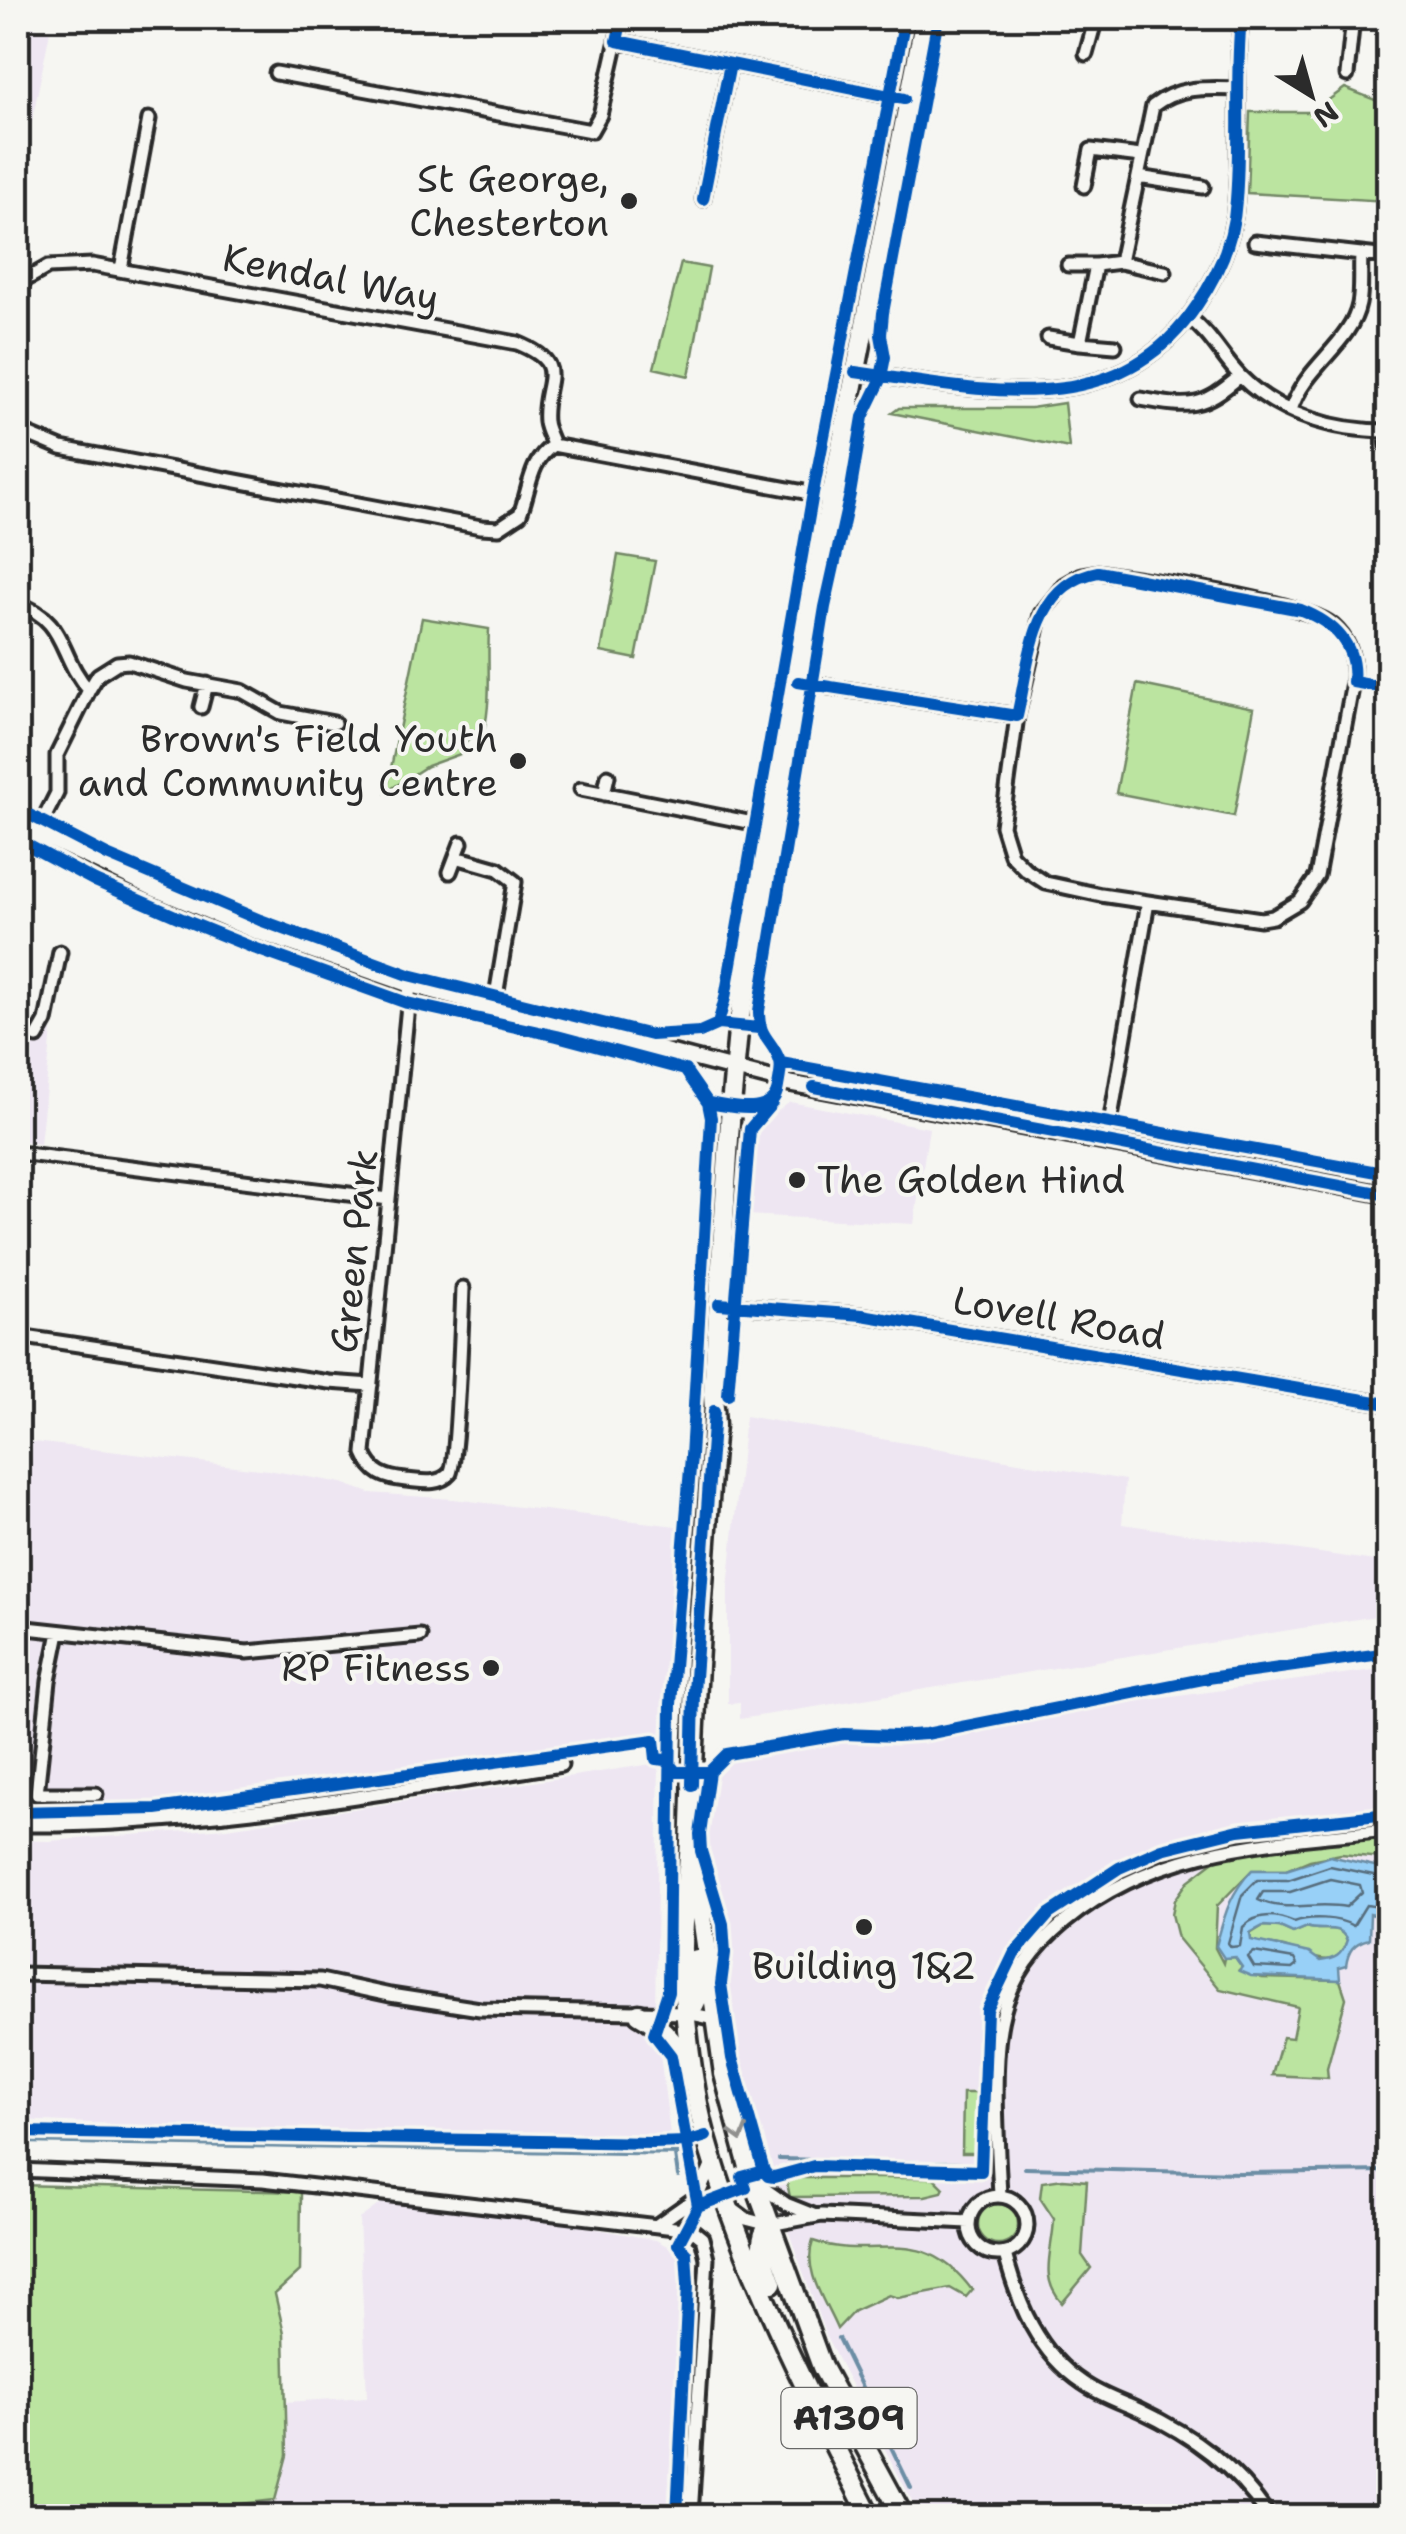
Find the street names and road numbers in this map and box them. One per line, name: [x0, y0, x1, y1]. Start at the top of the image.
street label: Kendal Way: [219, 232, 444, 323]
street label: Green Park: [317, 1147, 390, 1355]
street label: Lovell Road: [949, 1274, 1169, 1361]
road number: A1309: [782, 2388, 916, 2448]

